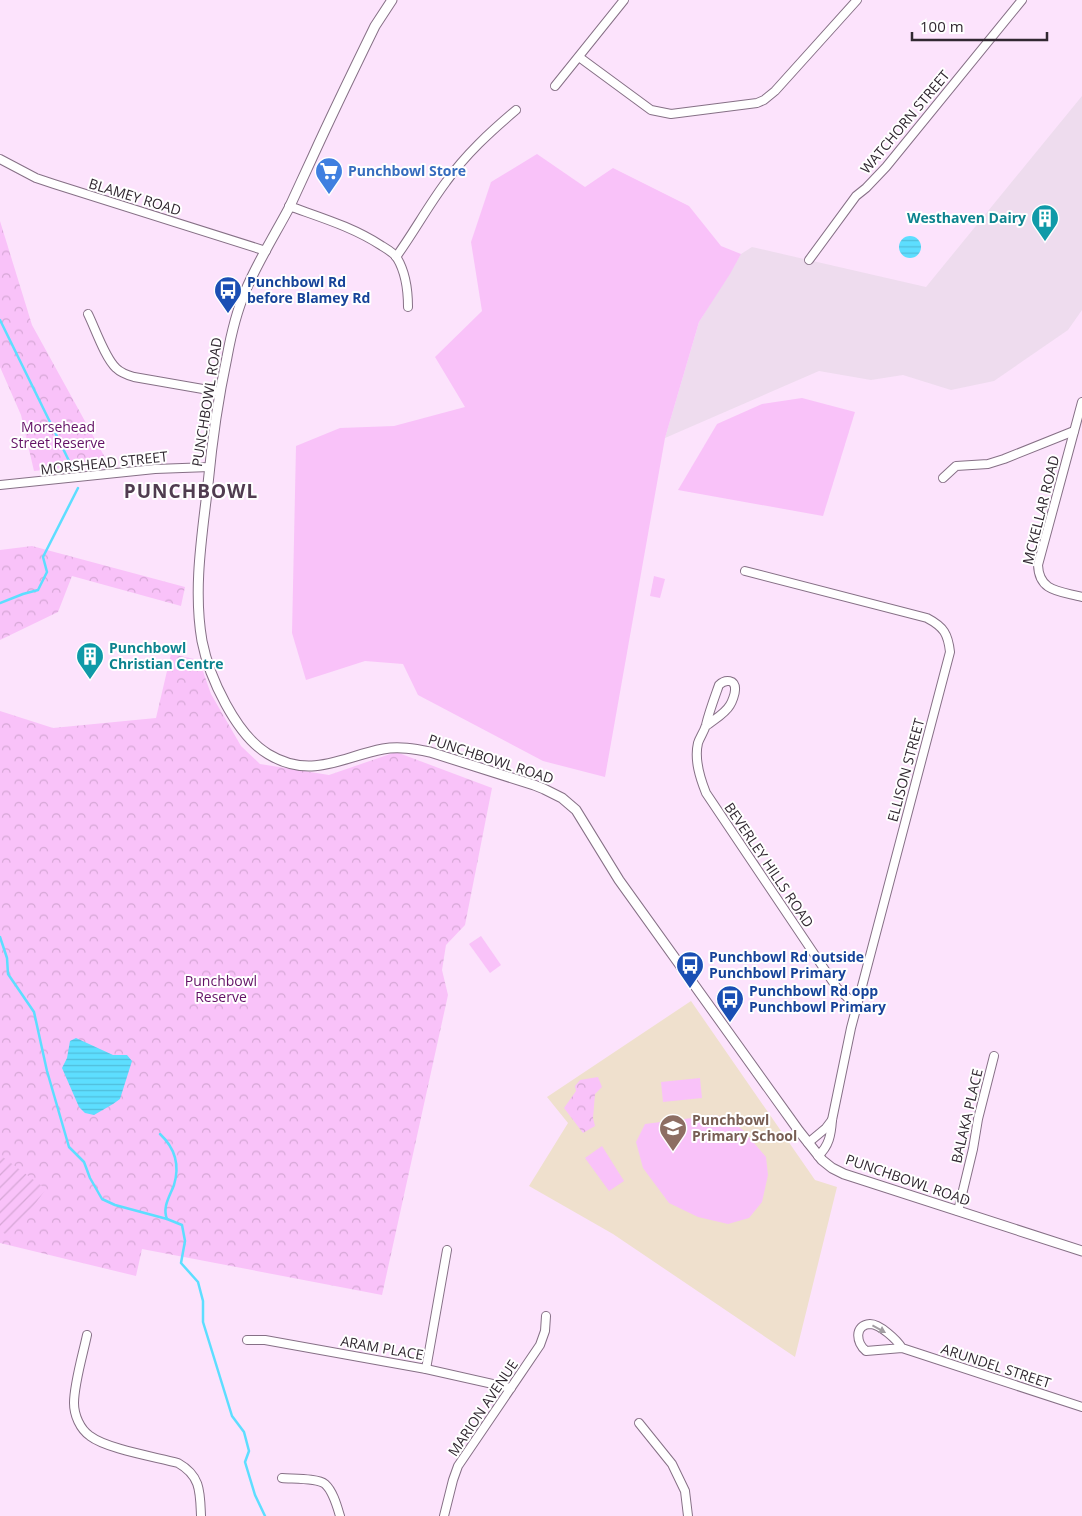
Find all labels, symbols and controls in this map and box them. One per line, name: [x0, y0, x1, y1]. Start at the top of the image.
scale bar: [912, 10, 1047, 42]
text: 100 m: [920, 16, 964, 36]
street label: WATCHORN STREET: [856, 66, 954, 177]
supermarket icon: Punchbowl Store: [314, 156, 344, 195]
place label: Punchbowl Store: [348, 161, 466, 180]
street label: BLAMEY ROAD: [87, 173, 184, 220]
building icon: Westhaven Dairy: [1030, 203, 1060, 242]
place label: Westhaven Dairy: [907, 208, 1026, 227]
place label: Punchbowl Rd before Blamey Rd: [247, 272, 370, 307]
bus stop icon: Punchbowl Rd before Blamey Rd: [213, 275, 243, 314]
street label: PUNCHBOWL ROAD: [187, 336, 226, 468]
park label: Morsehead Street Reserve: [11, 417, 105, 452]
street label: MORSHEAD STREET: [39, 446, 169, 479]
street label: MCKELLAR ROAD: [1018, 453, 1063, 567]
district label: PUNCHBOWL: [124, 478, 258, 504]
place label: Punchbowl Christian Centre: [109, 638, 223, 673]
building icon: Punchbowl Christian Centre: [75, 641, 105, 680]
street label: ELLISON STREET: [883, 716, 929, 824]
street label: PUNCHBOWL ROAD: [426, 729, 556, 788]
street label: BEVERLEY HILLS ROAD: [720, 799, 818, 931]
place label: Punchbowl Rd outside Punchbowl Primary: [709, 947, 864, 982]
bus stop icon: Punchbowl Rd outside Punchbowl Primary: [675, 950, 705, 989]
park label: Punchbowl Reserve: [185, 971, 257, 1006]
place label: Punchbowl Rd opp Punchbowl Primary: [749, 981, 886, 1016]
bus stop icon: Punchbowl Rd opp Punchbowl Primary: [715, 984, 745, 1023]
street label: BALAKA PLACE: [946, 1067, 987, 1165]
place label: Punchbowl Primary School: [692, 1110, 797, 1145]
school or university icon: Punchbowl Primary School: [658, 1113, 688, 1152]
street label: PUNCHBOWL ROAD: [843, 1149, 973, 1210]
one-way arrow: [873, 1324, 886, 1333]
street label: ARAM PLACE: [339, 1331, 425, 1364]
street label: ARUNDEL STREET: [939, 1339, 1054, 1392]
street label: MARION AVENUE: [443, 1356, 522, 1460]

